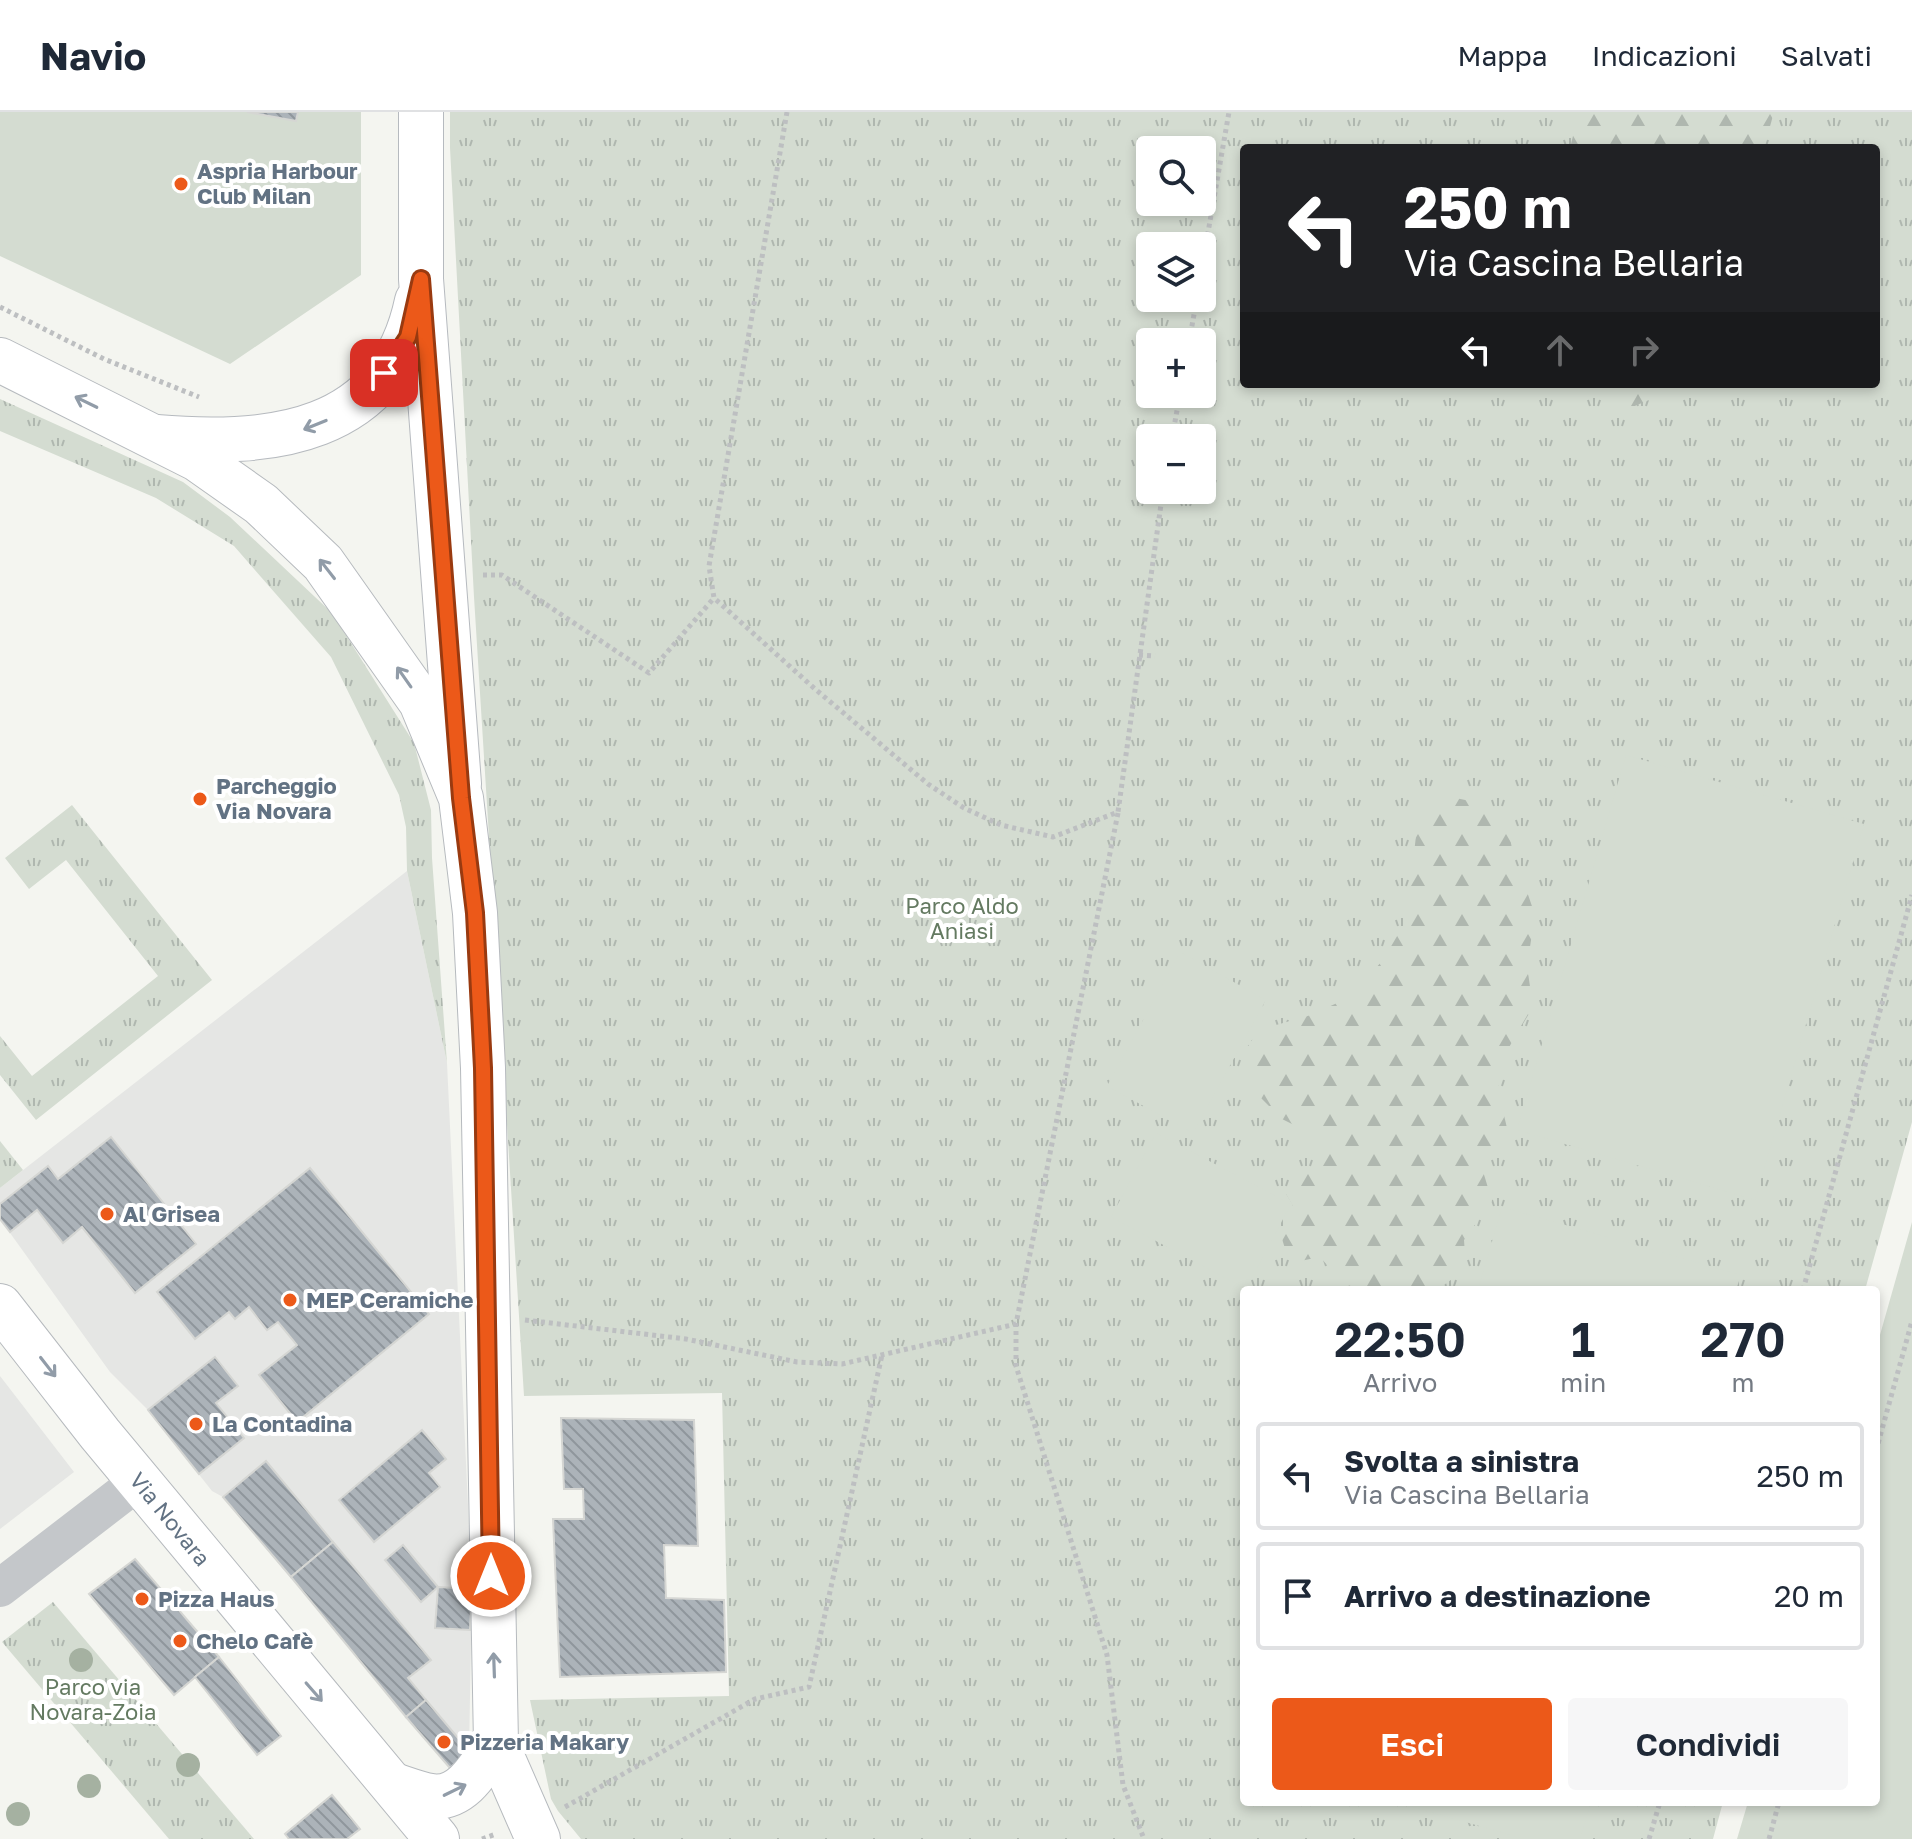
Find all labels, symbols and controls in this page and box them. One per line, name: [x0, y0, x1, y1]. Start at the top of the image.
text: Navio: [40, 33, 146, 78]
text: Mappa: [1457, 39, 1548, 72]
text: Indicazioni: [1592, 39, 1737, 72]
text: Salvati: [1781, 39, 1872, 72]
map controls: [1136, 136, 1216, 504]
button: search: [1136, 136, 1216, 216]
place label: Aspria Harbour Club Milan: [197, 157, 358, 209]
text: 250 m: [1404, 173, 1572, 240]
marker: Aspria Harbour Club Milan: [172, 175, 190, 193]
icon: left: [1272, 176, 1376, 280]
button: layers: [1136, 232, 1216, 312]
text: Via Cascina Bellaria: [1404, 241, 1744, 284]
button: +: [1136, 328, 1216, 408]
icon: left: [1454, 328, 1498, 372]
icon: ahead: [1538, 328, 1582, 372]
icon: right: [1622, 328, 1666, 372]
pin: [350, 339, 418, 407]
icon: arrive: [362, 351, 406, 395]
one-way arrow: [75, 394, 99, 409]
one-way arrow: [303, 419, 328, 433]
button: −: [1136, 424, 1216, 504]
one-way arrow: [318, 559, 335, 580]
one-way arrow: [396, 667, 412, 689]
place label: Parcheggio Via Novara: [216, 772, 337, 824]
marker: Parcheggio Via Novara: [191, 790, 209, 808]
park label: Parco Aldo Aniasi: [905, 892, 1019, 944]
place label: Al Grisea: [123, 1200, 220, 1227]
marker: Al Grisea: [98, 1205, 116, 1223]
place label: MEP Ceramiche: [306, 1286, 473, 1313]
marker: MEP Ceramiche: [281, 1291, 299, 1309]
text: 22:50: [1334, 1310, 1466, 1368]
text: 1: [1571, 1310, 1595, 1368]
text: 270: [1700, 1310, 1786, 1368]
one-way arrow: [39, 1356, 57, 1377]
text: Arrivo: [1363, 1367, 1437, 1398]
text: min: [1560, 1367, 1606, 1398]
text: m: [1732, 1367, 1755, 1398]
place label: La Contadina: [212, 1410, 352, 1437]
marker: La Contadina: [187, 1415, 205, 1433]
text: Svolta a sinistra: [1344, 1443, 1579, 1479]
icon: left: [1276, 1454, 1320, 1498]
text: 250 m: [1757, 1458, 1844, 1494]
street label: Via Novara: [124, 1466, 216, 1571]
text: Via Cascina Bellaria: [1344, 1479, 1590, 1510]
position arrow: [449, 1534, 533, 1618]
icon: arrive: [1276, 1574, 1320, 1618]
text: Arrivo a destinazione: [1344, 1578, 1651, 1614]
text: 20 m: [1774, 1578, 1844, 1614]
place label: Pizza Haus: [158, 1585, 275, 1612]
marker: Pizza Haus: [133, 1590, 151, 1608]
place label: Chelo Cafè: [196, 1627, 313, 1654]
marker: Chelo Cafè: [171, 1632, 189, 1650]
one-way arrow: [486, 1652, 501, 1679]
park label: Parco via Novara-Zoia: [29, 1673, 157, 1725]
one-way arrow: [305, 1681, 323, 1701]
button: Esci: [1272, 1698, 1552, 1790]
button: Condividi: [1568, 1698, 1848, 1790]
place label: Pizzeria Makary: [460, 1728, 629, 1755]
marker: Pizzeria Makary: [435, 1733, 453, 1751]
one-way arrow: [443, 1782, 467, 1797]

